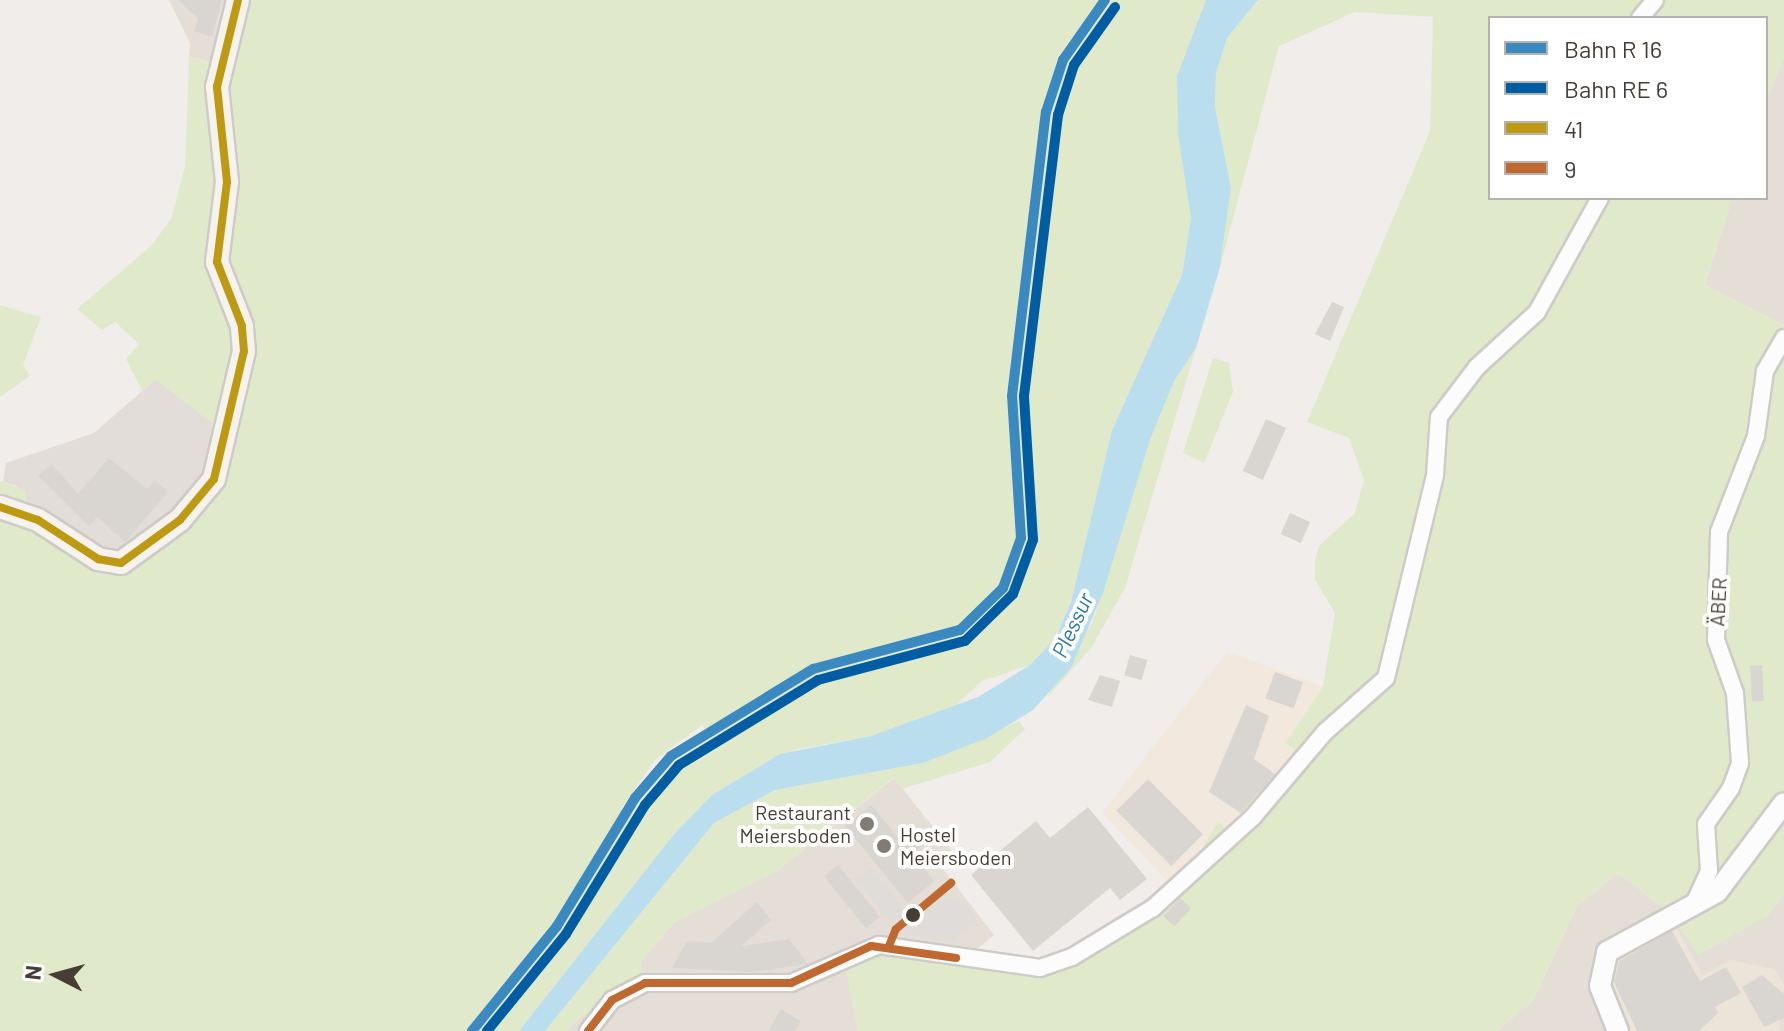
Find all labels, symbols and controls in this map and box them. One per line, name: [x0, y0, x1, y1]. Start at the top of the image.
legend: [1488, 16, 1768, 200]
text: Bahn R 16: [1564, 34, 1662, 63]
text: Bahn RE 6: [1564, 74, 1668, 103]
text: 41: [1564, 114, 1583, 143]
text: 9: [1564, 154, 1577, 183]
street label: ÄBER: [1705, 577, 1731, 627]
water label: Plessur: [1046, 589, 1098, 661]
place label: Restaurant Meiersboden: [739, 800, 851, 847]
marker: Restaurant Meiersboden: [858, 815, 876, 833]
place label: Hostel Meiersboden: [900, 822, 1012, 869]
marker: Hostel Meiersboden: [875, 837, 893, 855]
unlabelled marker: [905, 907, 921, 923]
north arrow: [16, 935, 96, 1015]
text: N: [18, 964, 46, 981]

